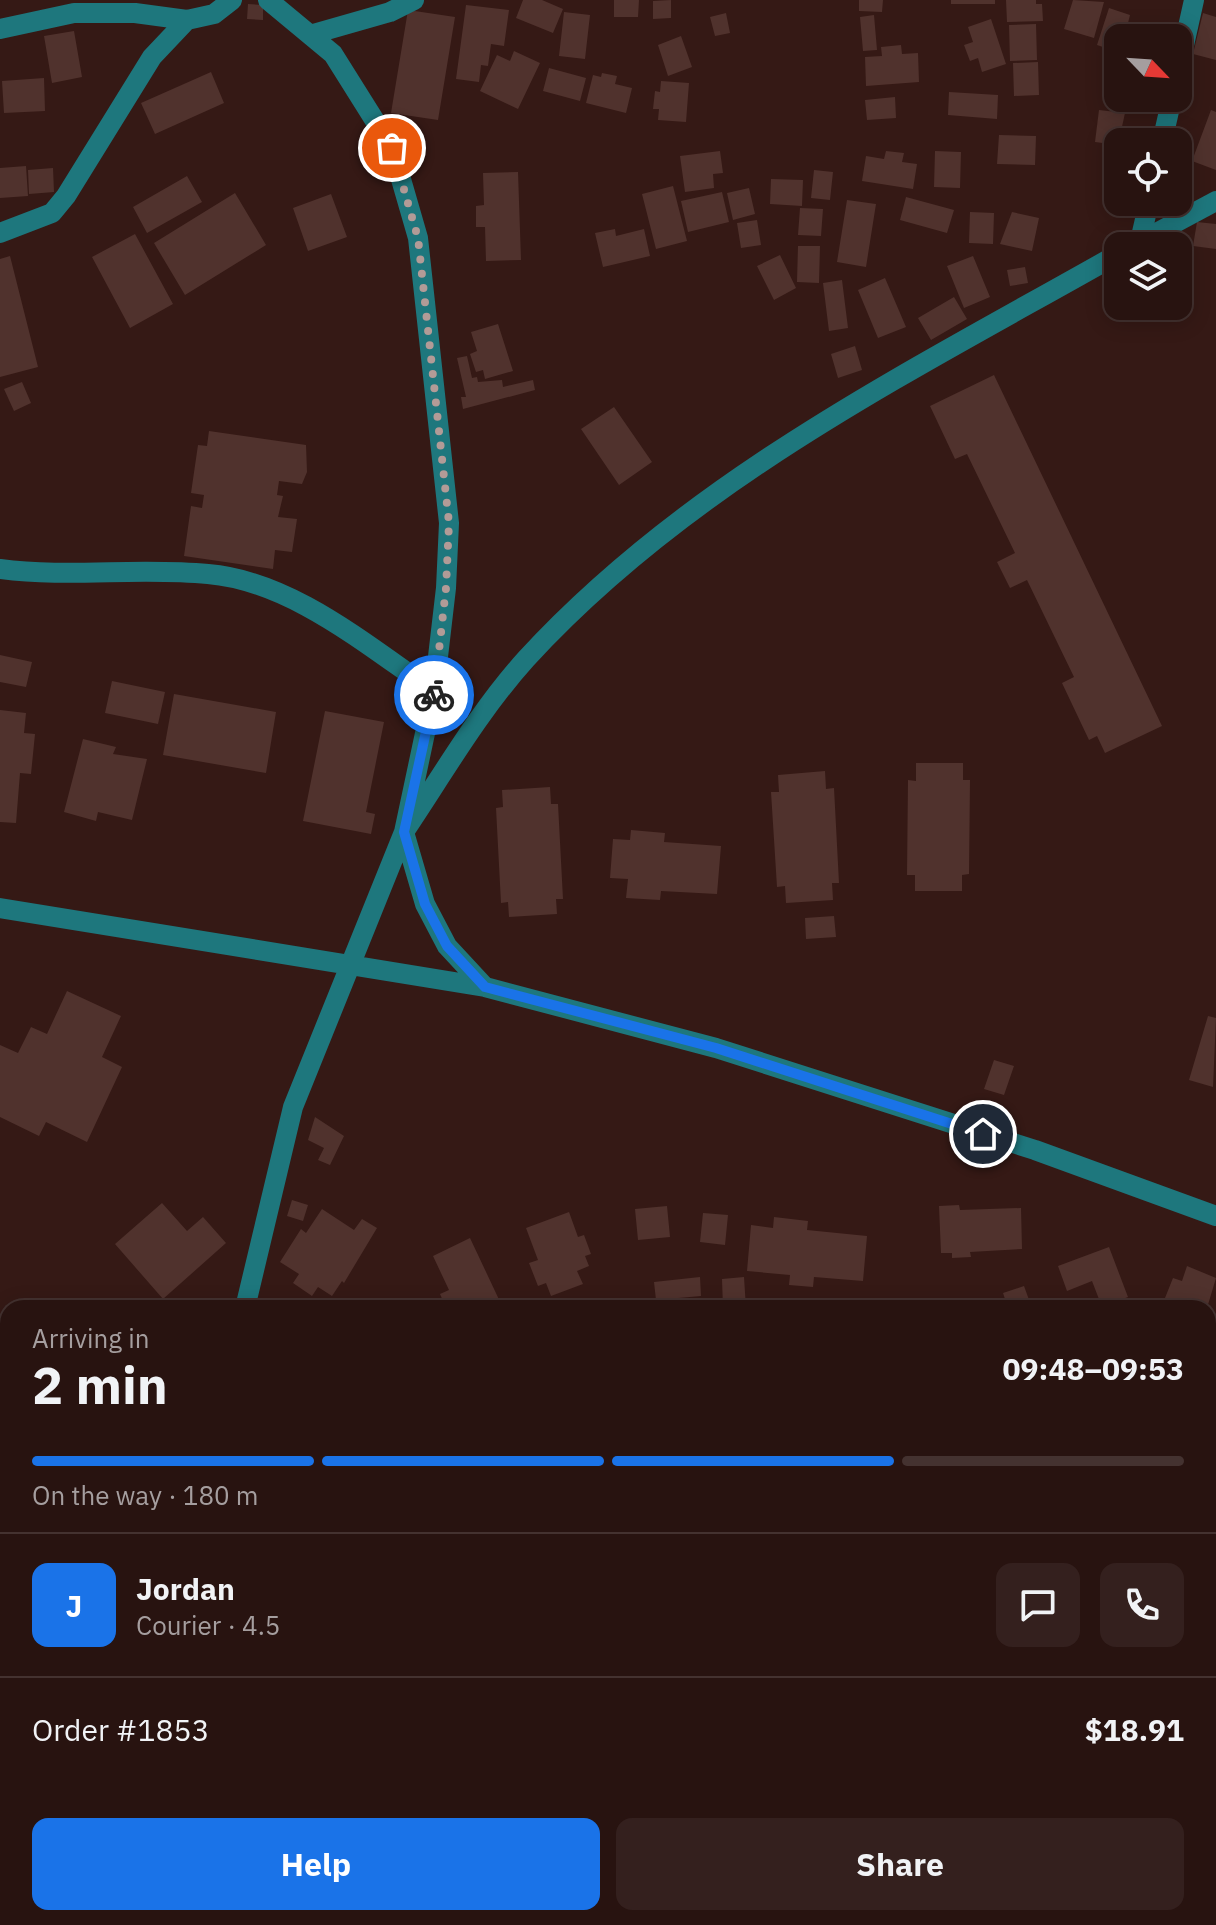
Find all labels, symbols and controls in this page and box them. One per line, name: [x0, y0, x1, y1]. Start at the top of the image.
north arrow: [1104, 24, 1192, 112]
map controls: [1104, 24, 1192, 320]
pin: [358, 114, 426, 182]
icon: bag: [370, 126, 414, 170]
button: locate: [1104, 128, 1192, 216]
button: layers: [1104, 232, 1192, 320]
courier: [394, 655, 474, 735]
icon: bike: [412, 673, 456, 717]
pin: [949, 1100, 1017, 1168]
icon: home: [961, 1112, 1005, 1156]
text: Arriving in: [32, 1321, 149, 1355]
text: 09:48–09:53: [1003, 1349, 1184, 1388]
text: 2 min: [32, 1351, 168, 1418]
text: On the way · 180 m: [32, 1478, 258, 1512]
button: chat: [996, 1563, 1080, 1647]
button: phone: [1100, 1563, 1184, 1647]
text: Jordan: [136, 1569, 235, 1608]
text: J: [66, 1586, 82, 1625]
text: Courier · 4.5: [136, 1608, 280, 1642]
text: Order #1853: [32, 1710, 209, 1749]
text: $18.91: [1085, 1710, 1184, 1749]
button: Help: [32, 1818, 600, 1910]
button: Share: [616, 1818, 1184, 1910]

